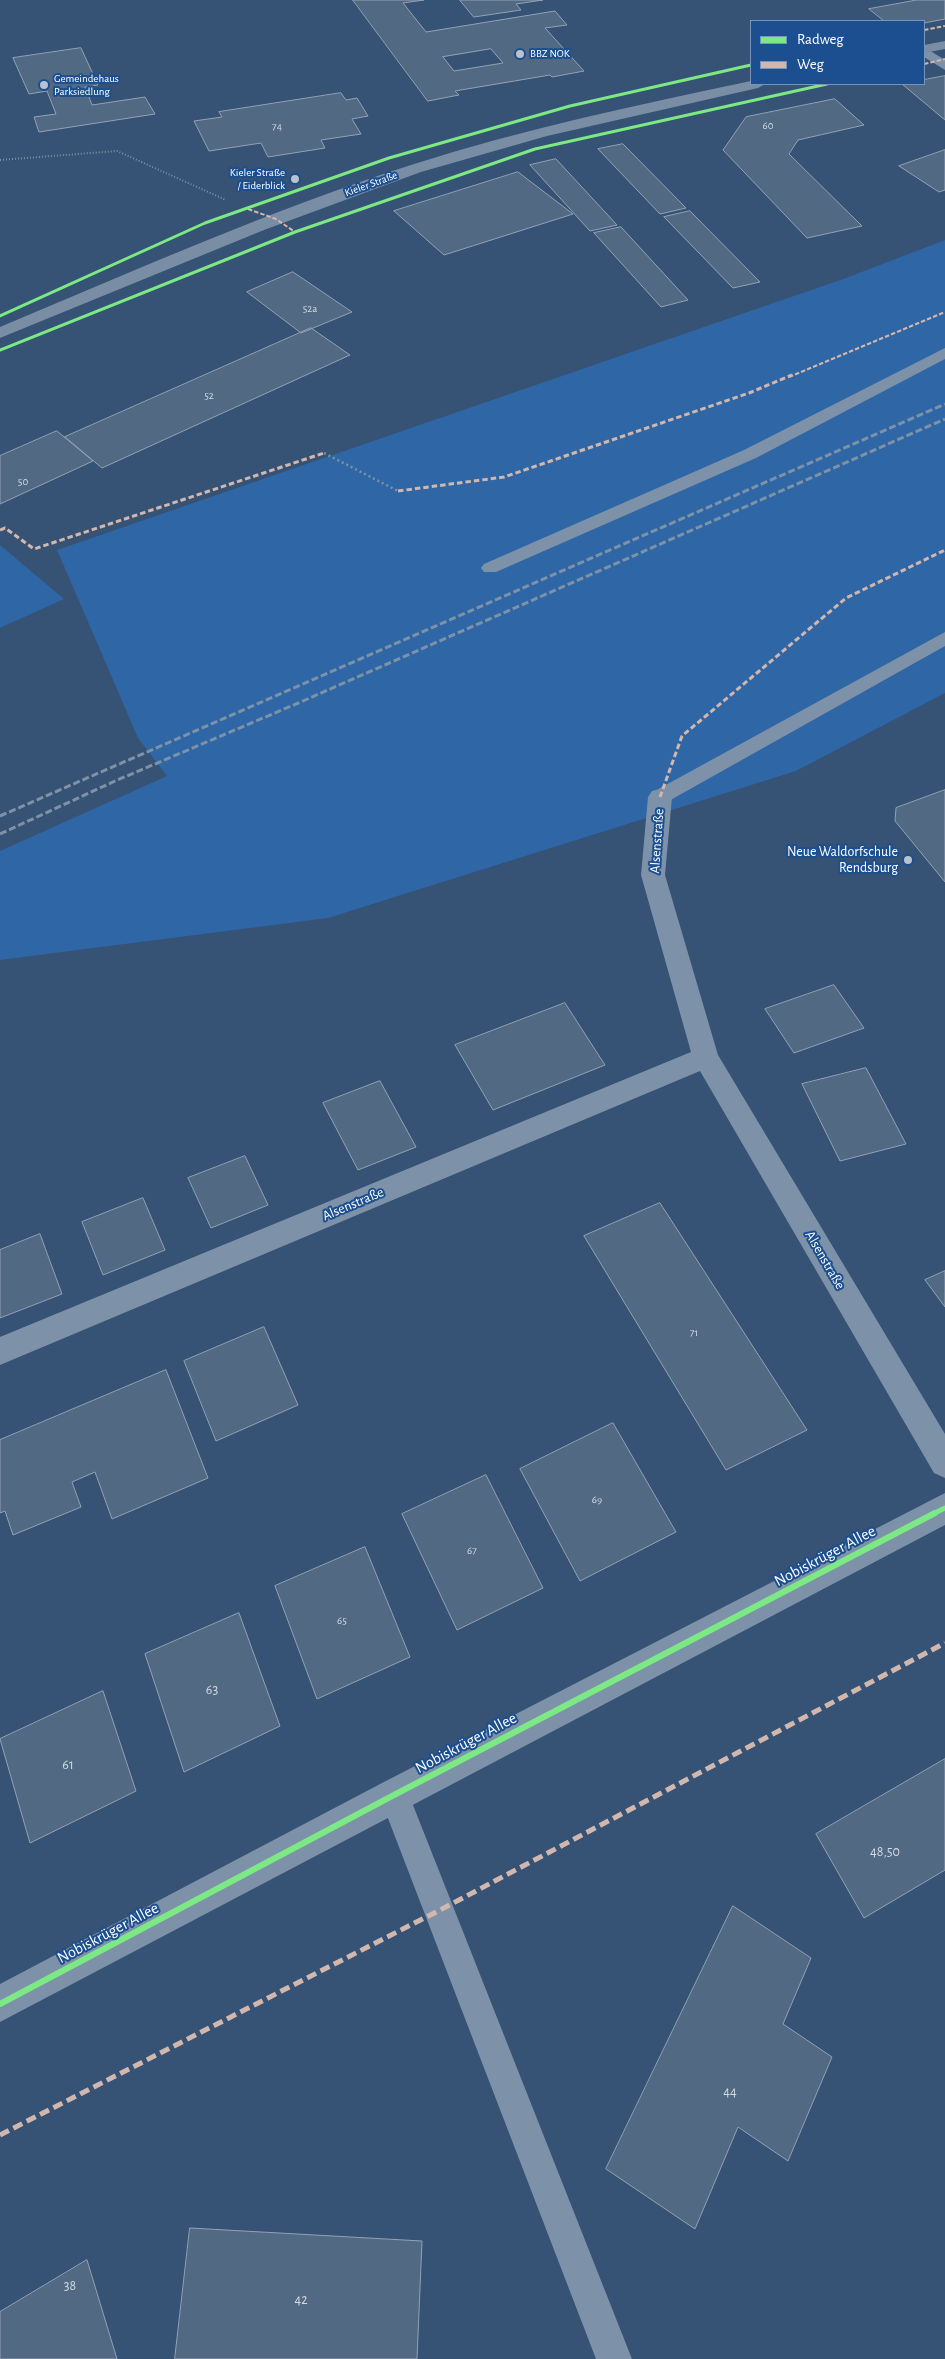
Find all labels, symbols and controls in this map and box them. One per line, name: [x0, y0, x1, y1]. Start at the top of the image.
legend: [750, 20, 925, 85]
text: Radweg: [797, 32, 844, 47]
place label: BBZ NOK: [530, 47, 570, 61]
marker: BBZ NOK: [514, 48, 526, 60]
text: Weg: [797, 57, 824, 72]
place label: Gemeindehaus Parksiedlung: [54, 72, 119, 98]
marker: Gemeindehaus Parksiedlung: [38, 79, 50, 91]
house number: 60: [763, 119, 773, 133]
house number: 74: [272, 120, 282, 134]
place label: Kieler Straße / Eiderblick: [230, 166, 285, 192]
street label: Kieler Straße: [343, 168, 399, 200]
marker: Kieler Straße / Eiderblick: [289, 173, 301, 185]
house number: 52a: [303, 302, 317, 316]
house number: 52: [204, 389, 214, 403]
house number: 50: [18, 475, 28, 489]
street label: Alsenstraße: [646, 808, 668, 874]
place label: Neue Waldorfschule Rendsburg: [787, 844, 898, 876]
marker: Neue Waldorfschule Rendsburg: [902, 854, 914, 866]
street label: Alsenstraße: [320, 1184, 386, 1224]
street label: Alsenstraße: [801, 1228, 849, 1292]
house number: 71: [690, 1326, 698, 1340]
house number: 69: [592, 1493, 602, 1507]
street label: Nobiskrüger Allee: [771, 1521, 879, 1591]
house number: 67: [467, 1544, 477, 1558]
house number: 65: [337, 1614, 347, 1628]
house number: 63: [206, 1682, 218, 1698]
street label: Nobiskrüger Allee: [412, 1708, 520, 1778]
house number: 61: [62, 1757, 74, 1773]
house number: 48,50: [870, 1844, 900, 1860]
street label: Nobiskrüger Allee: [54, 1898, 162, 1968]
house number: 44: [723, 2084, 737, 2100]
house number: 38: [64, 2278, 76, 2294]
house number: 42: [294, 2292, 308, 2308]

